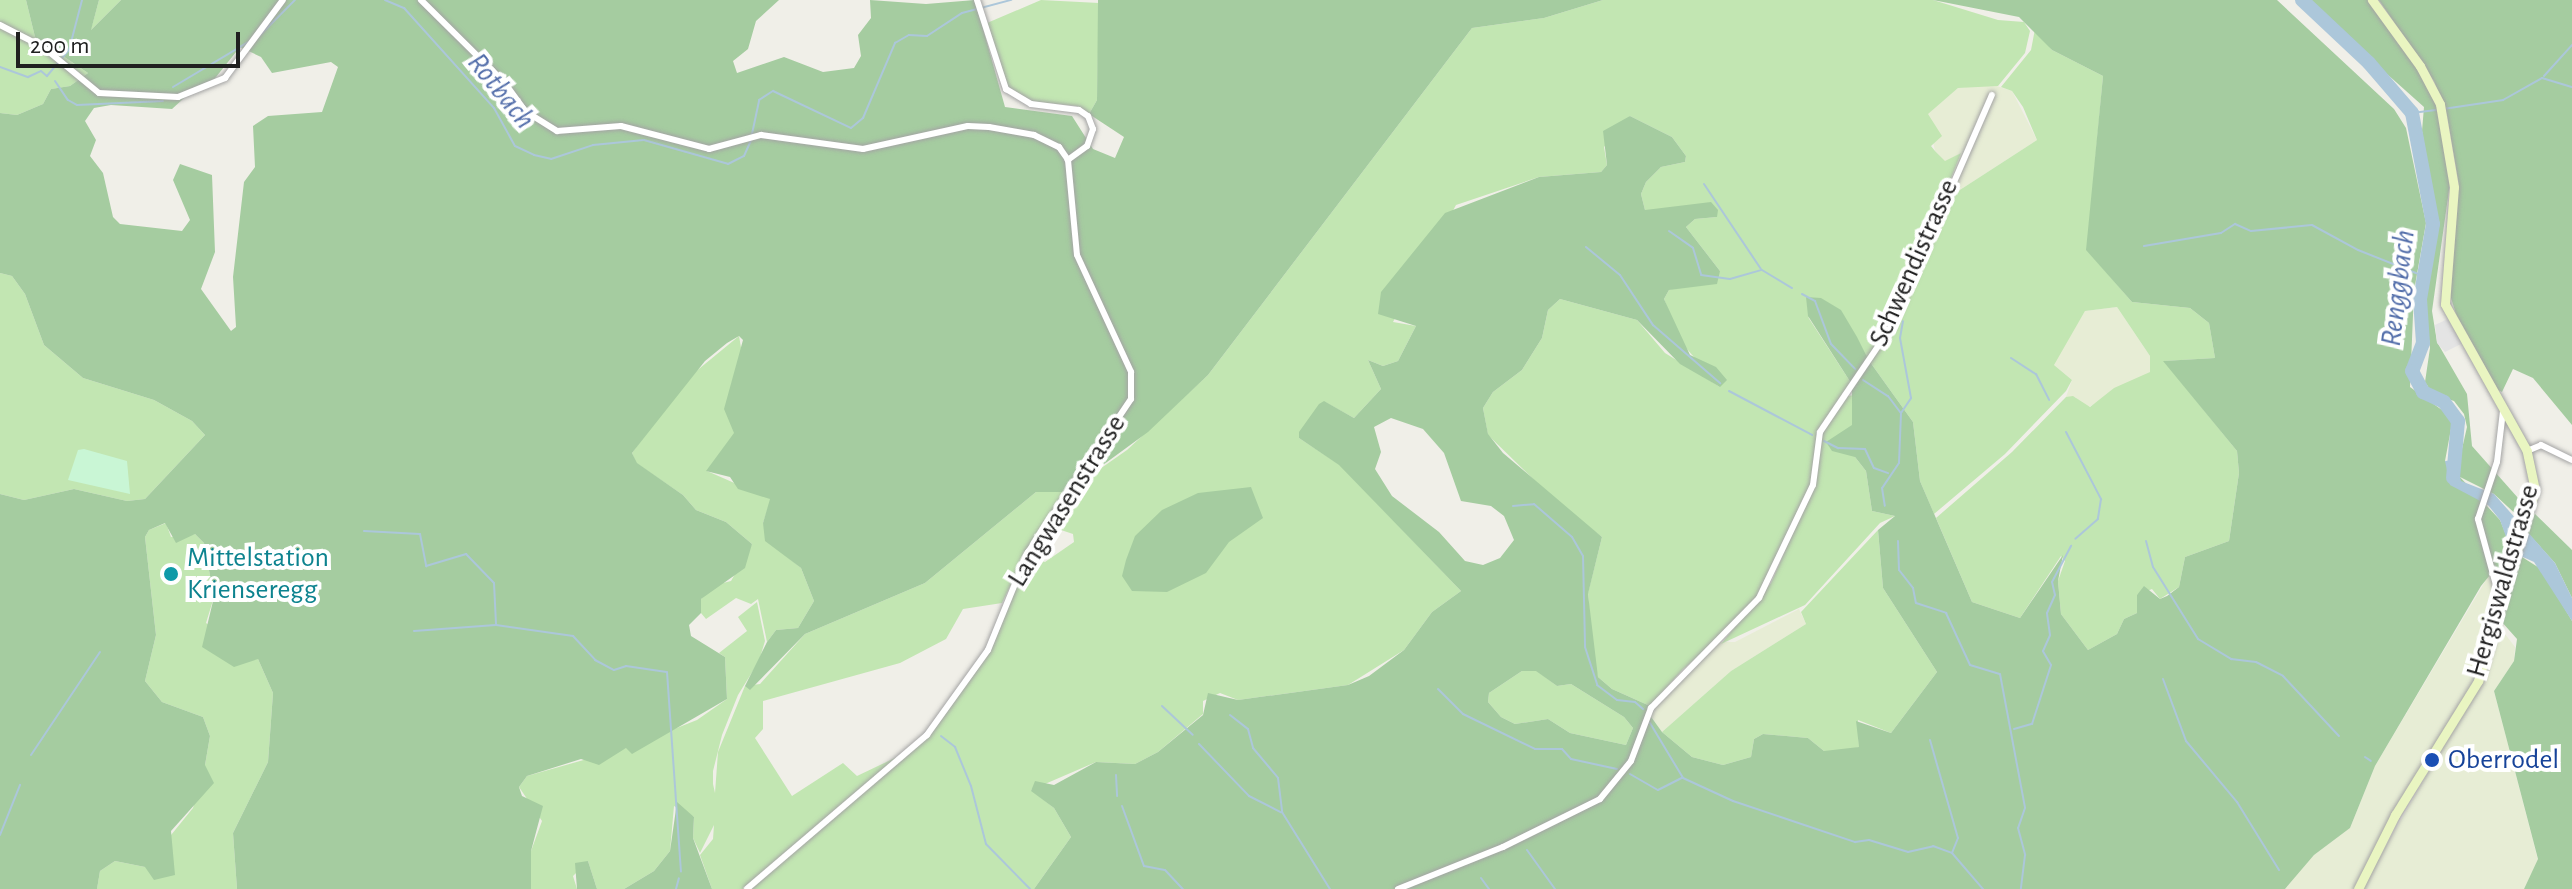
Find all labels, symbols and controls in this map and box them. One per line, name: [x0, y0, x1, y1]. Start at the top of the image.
scale bar: [20, 16, 244, 66]
text: 200 m: [30, 34, 89, 58]
water label: Rotbach: [459, 46, 543, 136]
street label: Schwendistrasse: [1862, 174, 1966, 352]
water label: Renggbach: [2373, 228, 2423, 348]
street label: Langwasenstrasse: [1001, 409, 1133, 593]
street label: Hergiswaldstrasse: [2459, 481, 2547, 681]
place label: Mittelstation Krienseregg: [187, 541, 329, 607]
marker: Mittelstation Krienseregg: [162, 565, 180, 583]
place label: Oberrodel: [2448, 743, 2559, 777]
marker: Oberrodel: [2423, 751, 2441, 769]

